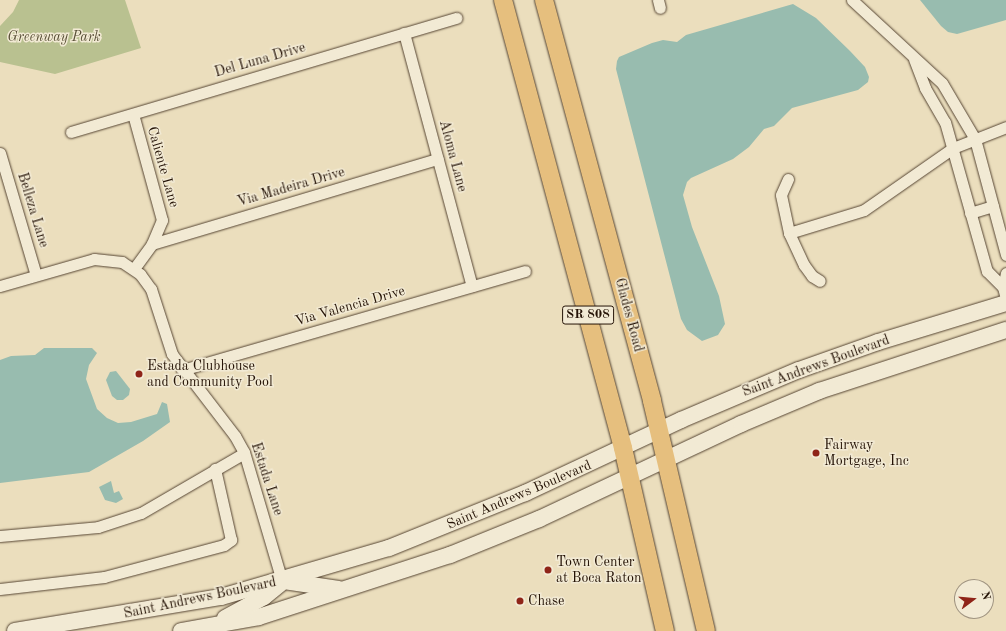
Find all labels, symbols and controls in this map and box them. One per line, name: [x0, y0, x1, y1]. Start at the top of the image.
park label: Greenway Park: [7, 29, 101, 45]
street label: Del Luna Drive: [213, 39, 307, 81]
street label: Aloma Lane: [435, 118, 471, 194]
street label: Caliente Lane: [143, 125, 183, 209]
street label: Via Madeira Drive: [235, 164, 347, 210]
street label: Belleza Lane: [14, 171, 52, 249]
street label: Glades Road: [611, 276, 647, 354]
street label: Via Valencia Drive: [293, 282, 407, 330]
road number: SR 808: [562, 304, 614, 326]
street label: Saint Andrews Boulevard: [740, 331, 892, 401]
place label: Estada Clubhouse and Community Pool: [147, 358, 273, 390]
marker: Estada Clubhouse and Community Pool: [134, 369, 144, 379]
place label: Fairway Mortgage, Inc: [824, 437, 909, 470]
street label: Estada Lane: [247, 440, 287, 518]
marker: Fairway Mortgage, Inc: [811, 448, 821, 458]
street label: Saint Andrews Boulevard: [444, 457, 594, 533]
place label: Town Center at Boca Raton: [556, 554, 642, 586]
marker: Town Center at Boca Raton: [543, 565, 553, 575]
street label: Saint Andrews Boulevard: [122, 574, 278, 622]
north arrow: [954, 579, 994, 619]
text: N: [979, 590, 992, 601]
place label: Chase: [528, 593, 564, 609]
marker: Chase: [515, 596, 525, 606]

